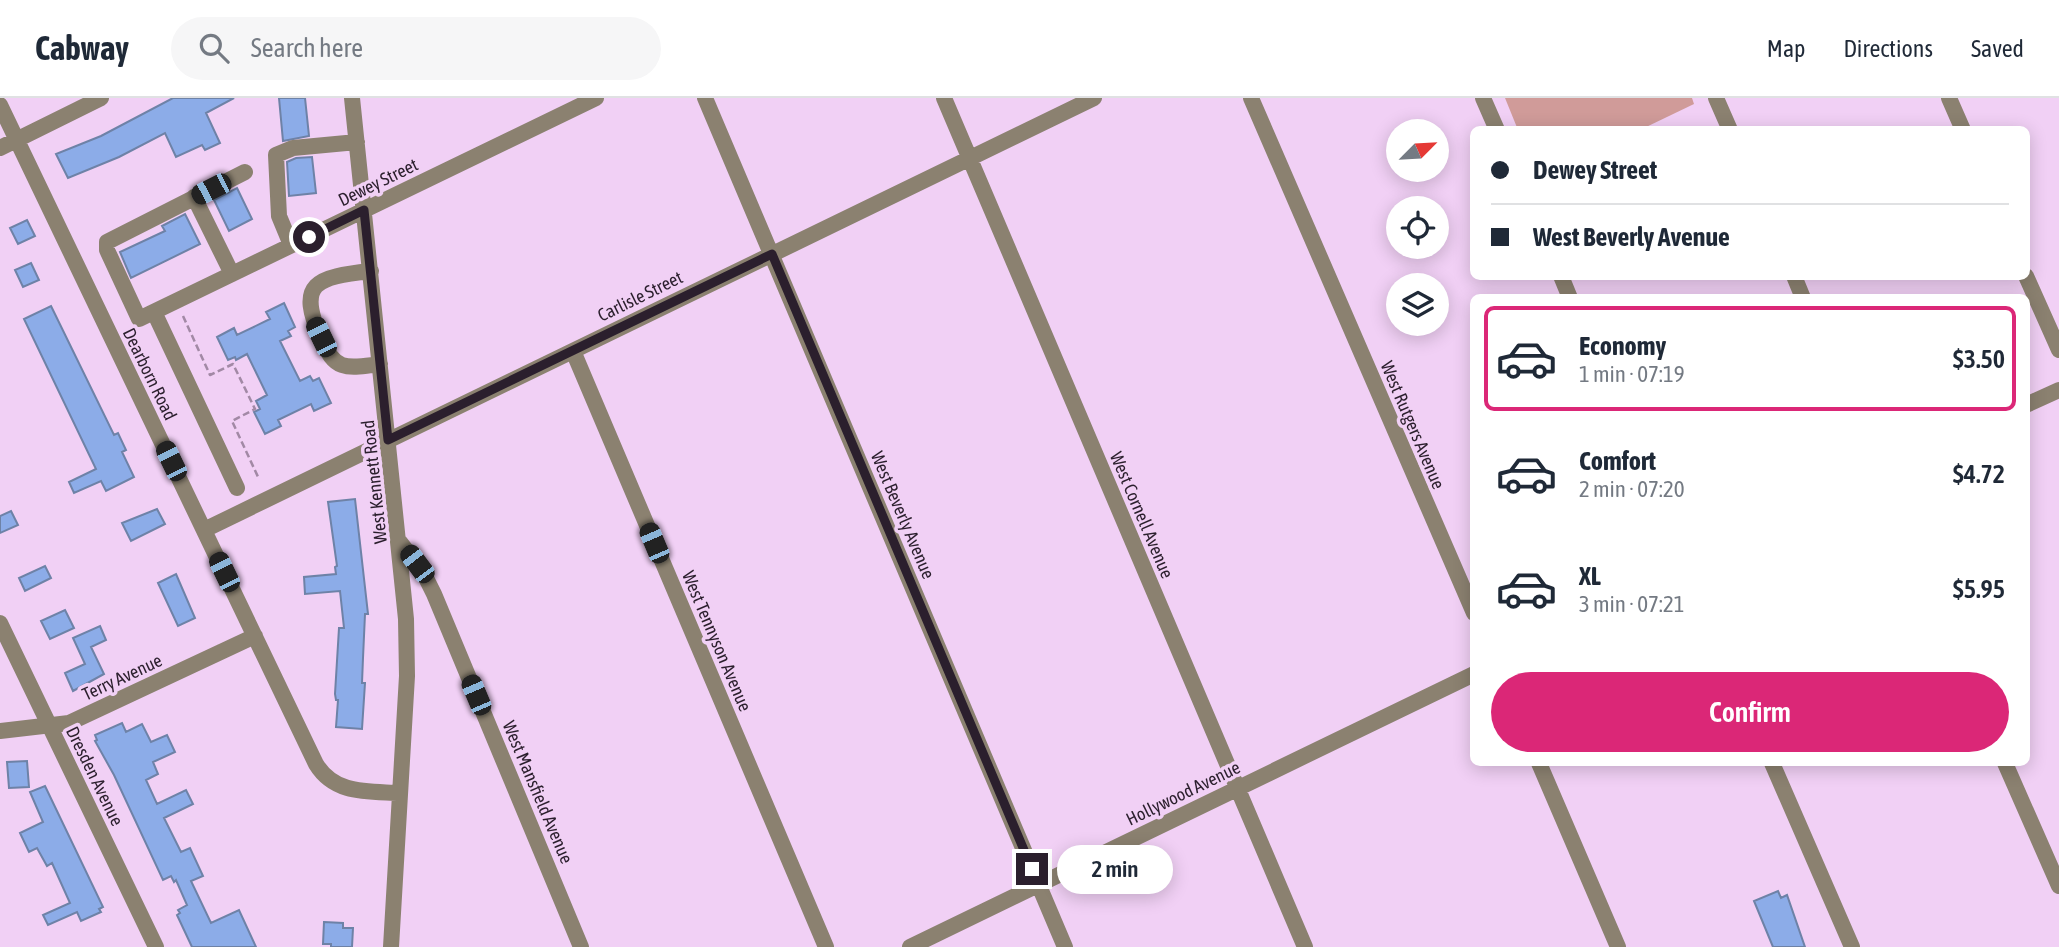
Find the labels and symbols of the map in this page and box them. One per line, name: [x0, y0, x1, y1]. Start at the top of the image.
north arrow: [1386, 119, 1449, 182]
street label: Dewey Street: [335, 154, 421, 210]
car: [188, 170, 235, 208]
route start: [293, 221, 325, 253]
street label: Carlisle Street: [594, 266, 686, 326]
car: [303, 314, 340, 360]
street label: Dearborn Road: [119, 325, 181, 423]
street label: West Rutgers Avenue: [1377, 358, 1449, 492]
street label: West Kennett Road: [357, 419, 391, 545]
car: [153, 438, 190, 484]
street label: West Beverly Avenue: [867, 448, 939, 582]
street label: West Cornell Avenue: [1106, 449, 1178, 581]
car: [637, 520, 672, 566]
car: [396, 541, 439, 587]
car: [206, 549, 243, 595]
street label: West Tennyson Avenue: [678, 568, 756, 714]
street label: Terry Avenue: [79, 649, 165, 705]
car: [459, 672, 494, 718]
street label: West Mansfield Avenue: [498, 718, 578, 866]
street label: Dresden Avenue: [62, 723, 128, 829]
street label: Hollywood Avenue: [1123, 756, 1243, 830]
callout: 2 min: [1056, 844, 1172, 894]
route end: [1016, 853, 1048, 885]

